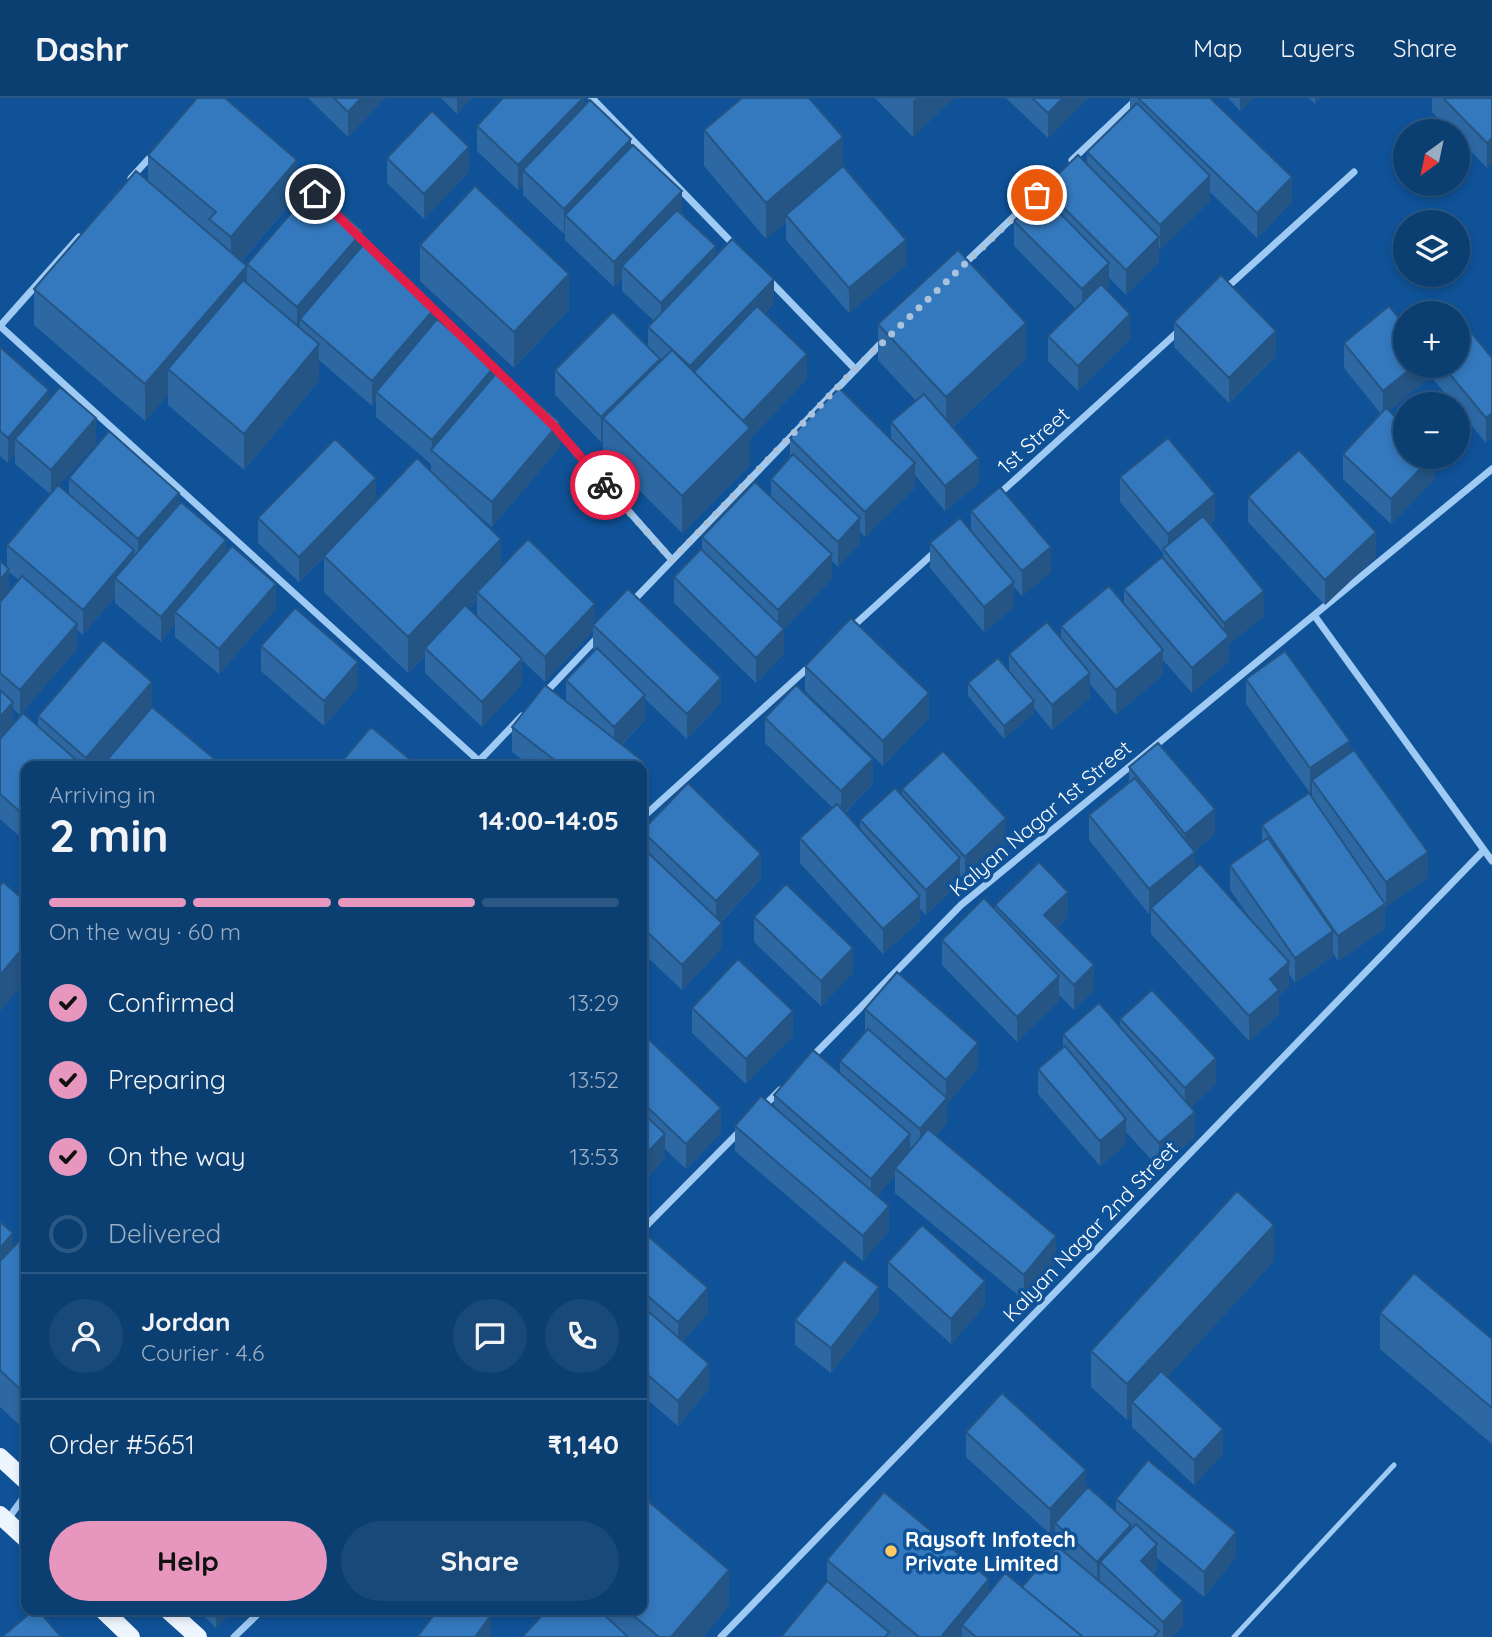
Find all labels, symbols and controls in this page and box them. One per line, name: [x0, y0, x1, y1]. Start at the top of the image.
text: Dashr: [35, 28, 129, 69]
text: Map: [1193, 33, 1242, 63]
text: Layers: [1280, 33, 1355, 63]
text: Share: [1393, 33, 1457, 63]
north arrow: [1393, 119, 1470, 196]
map controls: [1393, 119, 1470, 469]
pin: [285, 164, 345, 224]
pin: [1007, 165, 1067, 225]
icon: home: [296, 175, 334, 213]
icon: bag: [1018, 176, 1056, 214]
button: layers: [1393, 210, 1470, 287]
button: +: [1393, 301, 1470, 378]
button: −: [1393, 392, 1470, 469]
street label: 1st Street: [992, 401, 1074, 479]
courier: [570, 450, 640, 520]
icon: bike: [586, 466, 624, 504]
street label: Kalyan Nagar 1st Street: [944, 734, 1136, 902]
text: Arriving in: [49, 780, 156, 809]
text: 14:00–14:05: [479, 804, 619, 837]
text: 2 min: [49, 806, 169, 864]
text: On the way · 60 m: [49, 917, 241, 946]
icon: check: [49, 984, 87, 1022]
text: Confirmed: [108, 986, 235, 1019]
text: 13:29: [569, 988, 619, 1017]
icon: check: [49, 1061, 87, 1099]
text: Preparing: [108, 1063, 226, 1096]
text: 13:52: [569, 1065, 619, 1094]
street label: Kalyan Nagar 2nd Street: [997, 1135, 1183, 1327]
icon: check: [49, 1138, 87, 1176]
text: On the way: [108, 1140, 246, 1173]
text: 13:53: [570, 1142, 619, 1171]
text: Delivered: [108, 1217, 221, 1250]
button: person: [49, 1299, 123, 1373]
button: chat: [453, 1299, 527, 1373]
button: phone: [545, 1299, 619, 1373]
text: Jordan: [141, 1305, 230, 1338]
text: Courier · 4.6: [141, 1338, 264, 1367]
text: Order #5651: [49, 1428, 195, 1461]
text: ₹1,140: [548, 1428, 619, 1461]
button: Help: [49, 1521, 327, 1601]
button: Share: [341, 1521, 619, 1601]
place label: Raysoft Infotech Private Limited: [905, 1526, 1076, 1576]
marker: Raysoft Infotech Private Limited: [883, 1543, 899, 1559]

